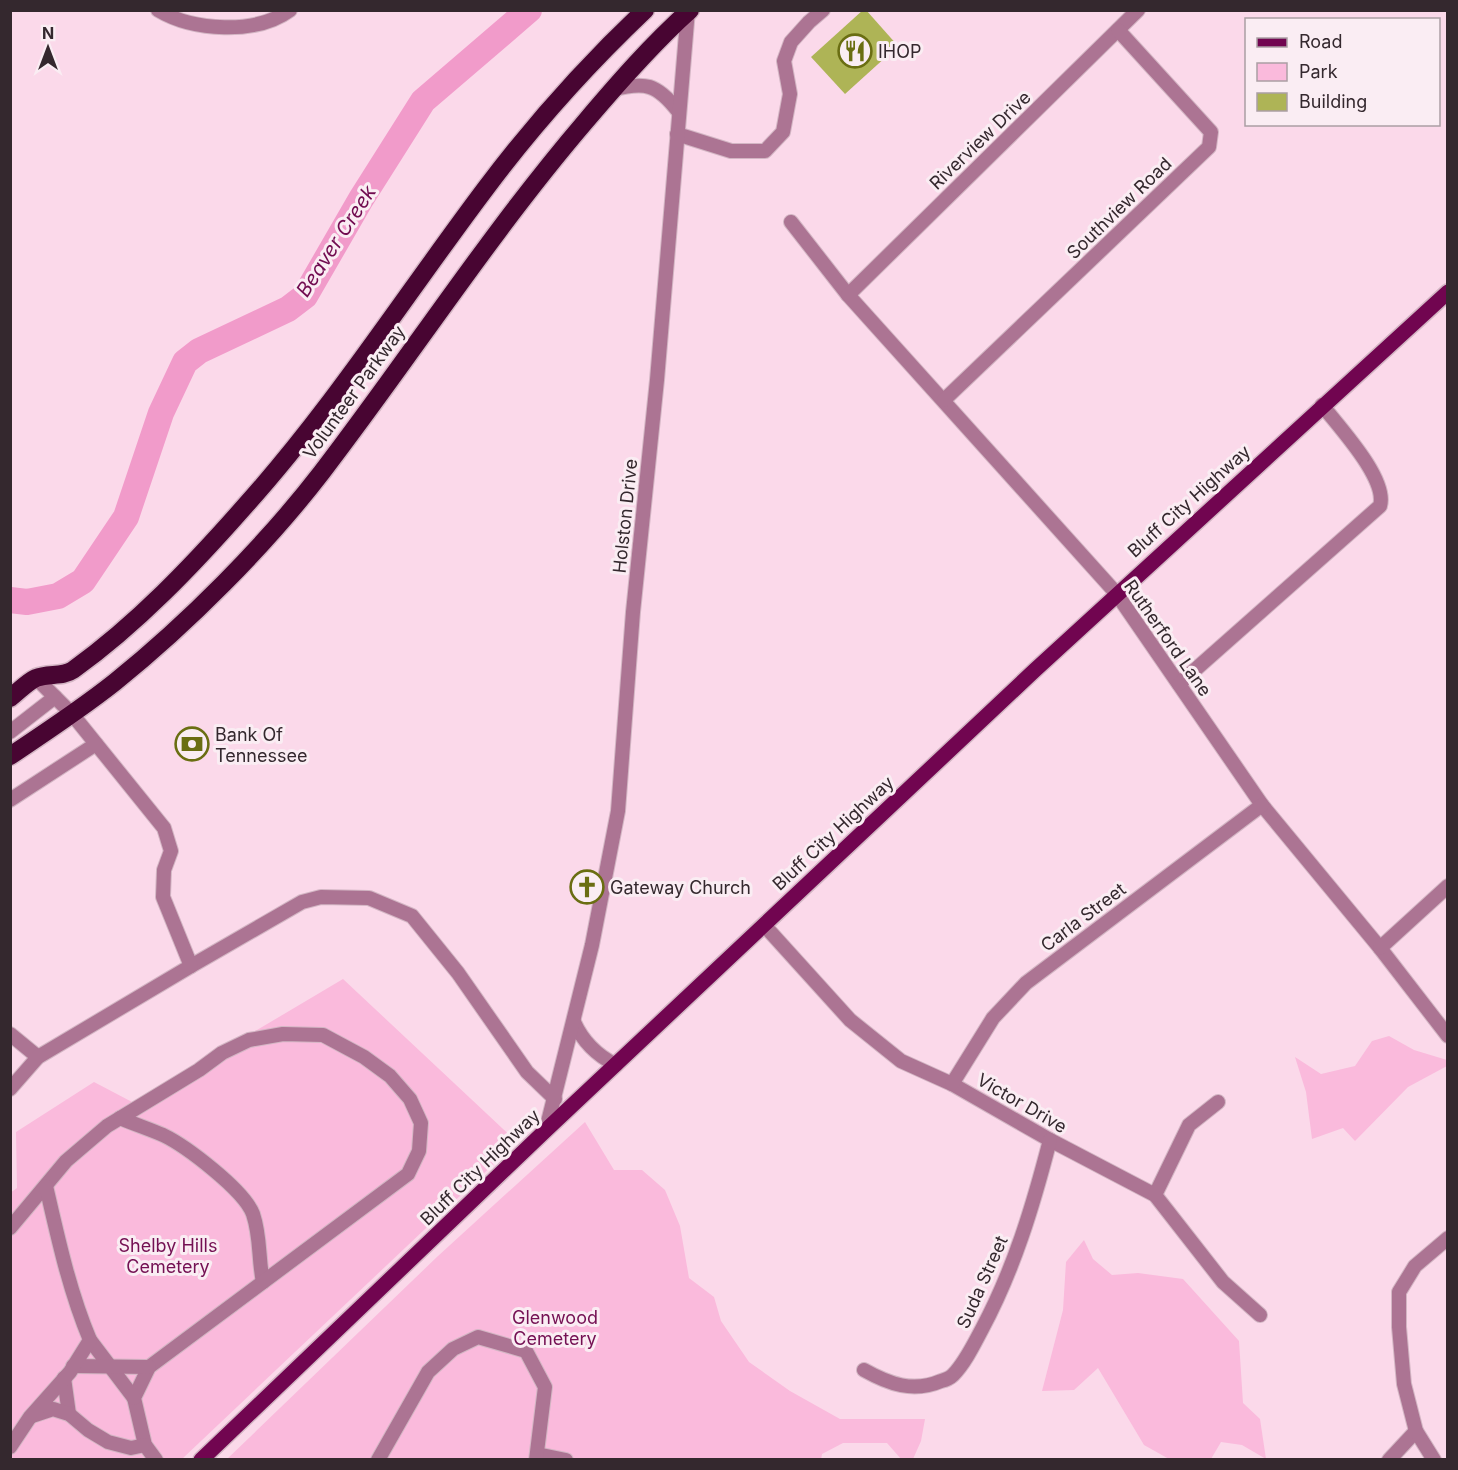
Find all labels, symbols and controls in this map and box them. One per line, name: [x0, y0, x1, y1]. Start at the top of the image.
north arrow: [18, 18, 78, 78]
legend: [1245, 18, 1440, 126]
text: N: [42, 23, 54, 43]
text: Road: [1299, 31, 1342, 52]
restaurant icon: IHOP: [837, 33, 873, 69]
place label: IHOP: [878, 41, 921, 62]
text: Park: [1299, 61, 1338, 82]
street label: Riverview Drive: [925, 86, 1035, 194]
text: Building: [1299, 91, 1367, 112]
street label: Southview Road: [1062, 153, 1176, 263]
water label: Beaver Creek: [291, 180, 381, 301]
street label: Volunteer Parkway: [299, 321, 409, 463]
street label: Bluff City Highway: [1123, 441, 1255, 561]
street label: Holston Drive: [609, 458, 641, 574]
street label: Rutherford Lane: [1120, 576, 1216, 700]
place label: Bank Of Tennessee: [215, 724, 307, 766]
bank icon: Bank Of Tennessee: [174, 726, 210, 762]
street label: Bluff City Highway: [768, 772, 898, 894]
church icon: Gateway Church: [569, 869, 605, 905]
place label: Gateway Church: [610, 877, 751, 898]
street label: Carla Street: [1036, 878, 1130, 956]
street label: Victor Drive: [973, 1069, 1071, 1137]
street label: Bluff City Highway: [416, 1105, 544, 1229]
street label: Suda Street: [952, 1232, 1012, 1332]
park label: Shelby Hills Cemetery: [119, 1235, 217, 1277]
park label: Glenwood Cemetery: [512, 1307, 598, 1349]

